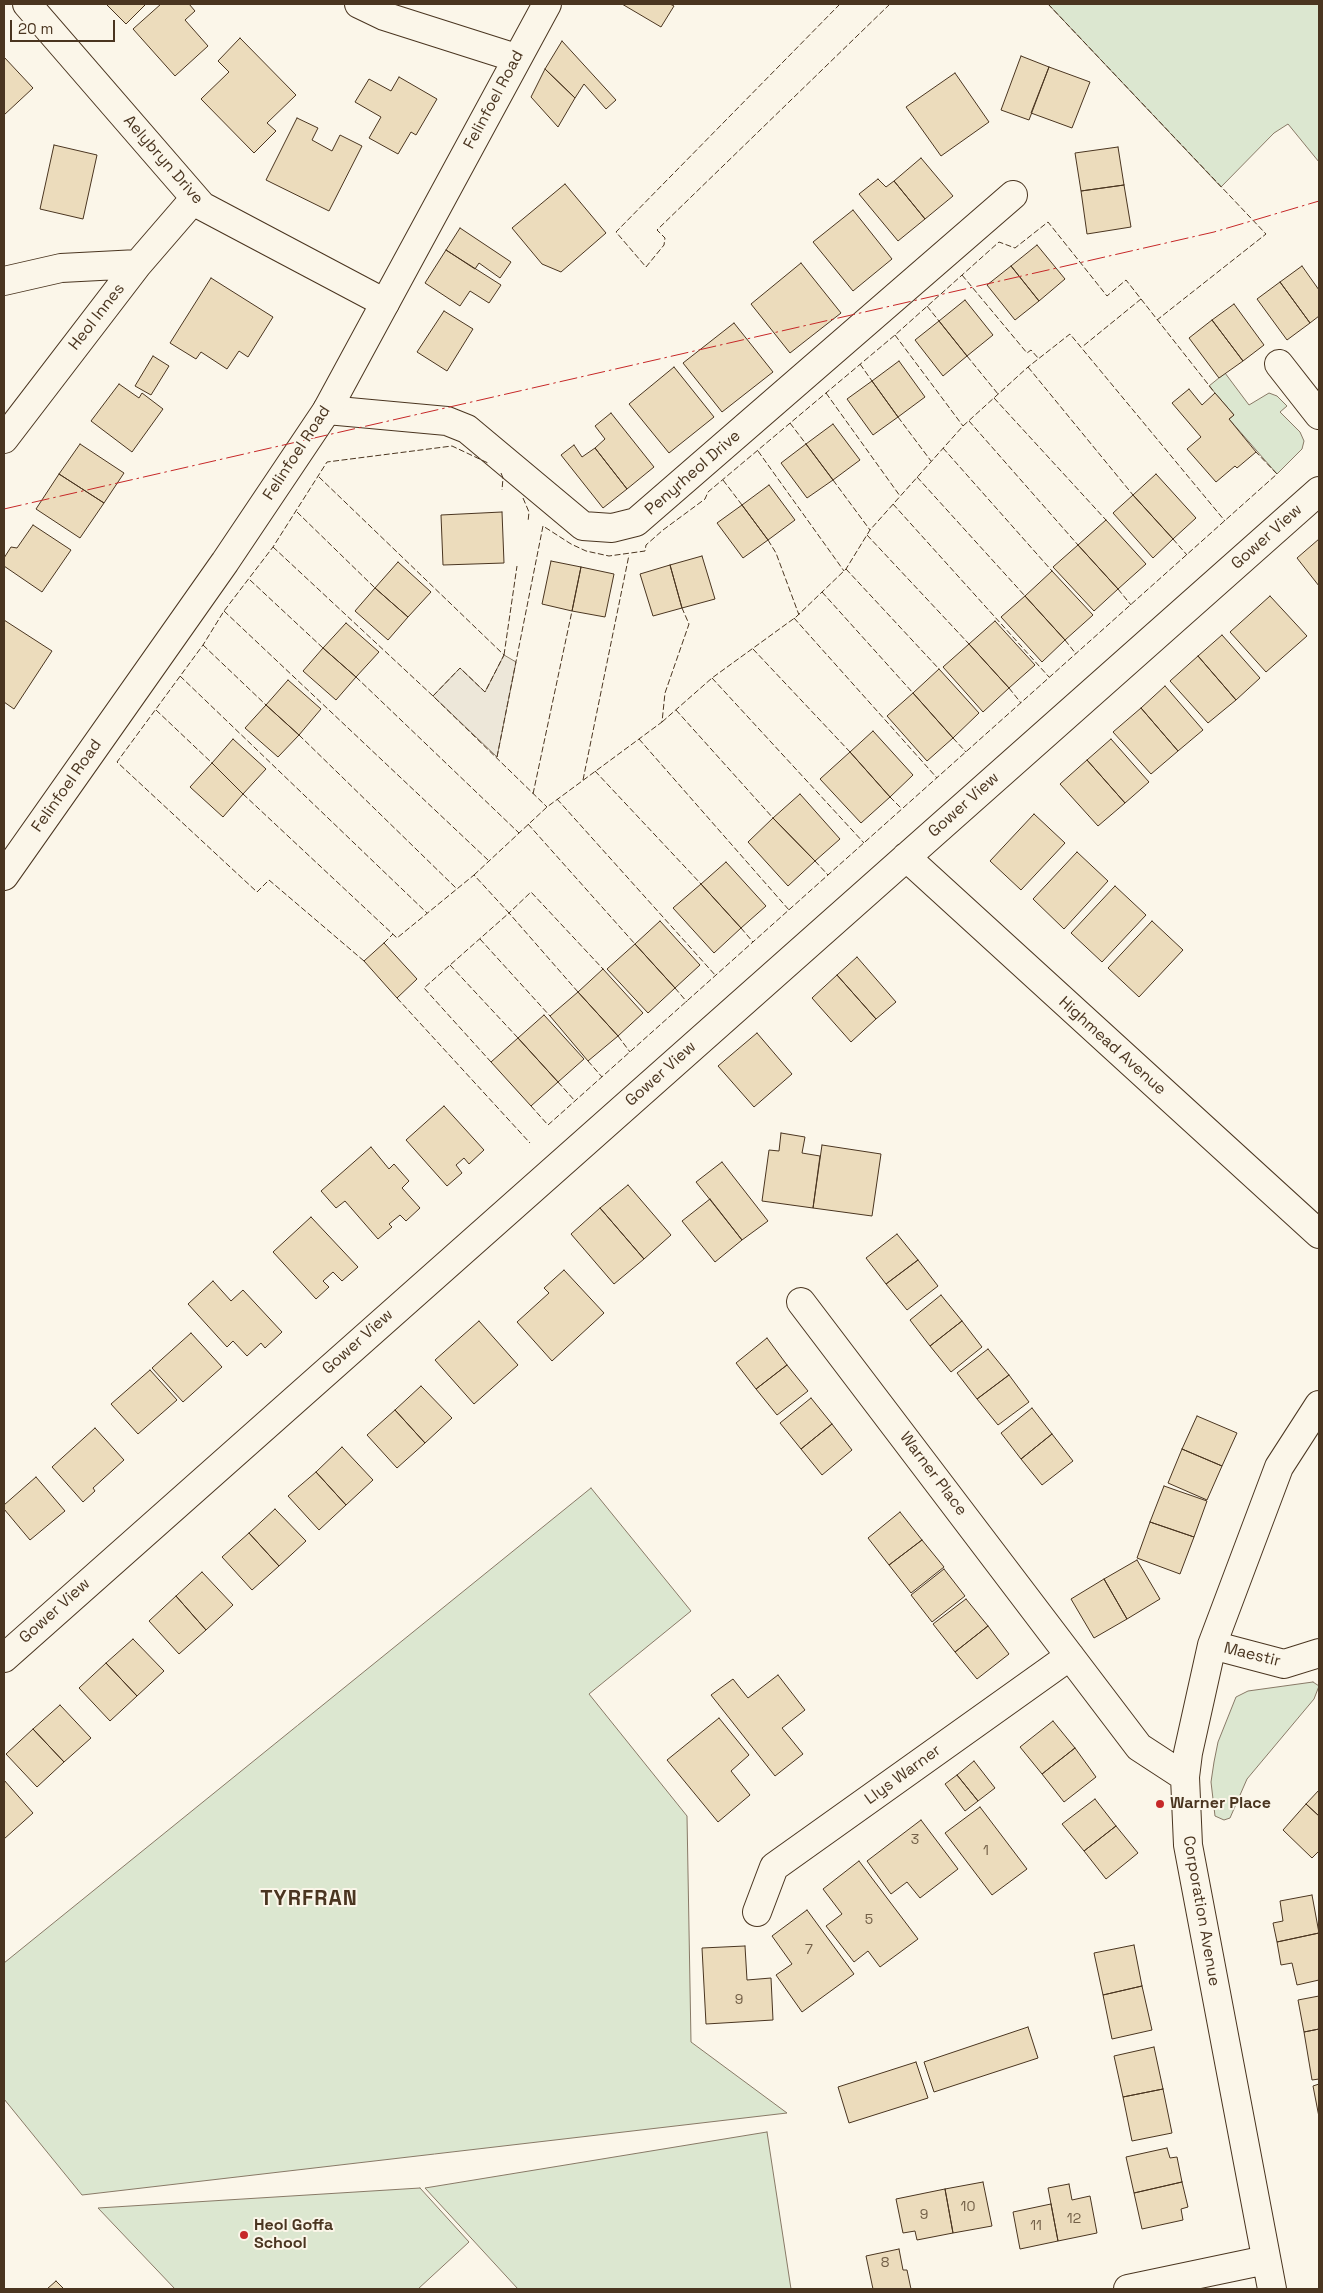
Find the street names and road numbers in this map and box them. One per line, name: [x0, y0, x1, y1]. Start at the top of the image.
street label: Felinfoel Road: [460, 47, 528, 153]
street label: Aelybryn Drive: [119, 112, 207, 208]
street label: Heol Innes: [65, 280, 129, 354]
street label: Felinfoel Road: [259, 402, 335, 504]
street label: Penyrheol Drive: [641, 426, 745, 520]
street label: Gower View: [1228, 500, 1306, 574]
street label: Felinfoel Road: [28, 736, 106, 836]
street label: Gower View: [925, 768, 1003, 842]
street label: Highmead Avenue: [1054, 993, 1170, 1099]
street label: Gower View: [622, 1037, 700, 1111]
street label: Gower View: [319, 1305, 397, 1379]
street label: Warner Place: [895, 1428, 971, 1520]
street label: Gower View: [16, 1574, 94, 1648]
street label: Maestir: [1222, 1639, 1282, 1671]
street label: Llys Warner: [861, 1741, 945, 1809]
street label: Corporation Avenue: [1178, 1834, 1224, 1988]

